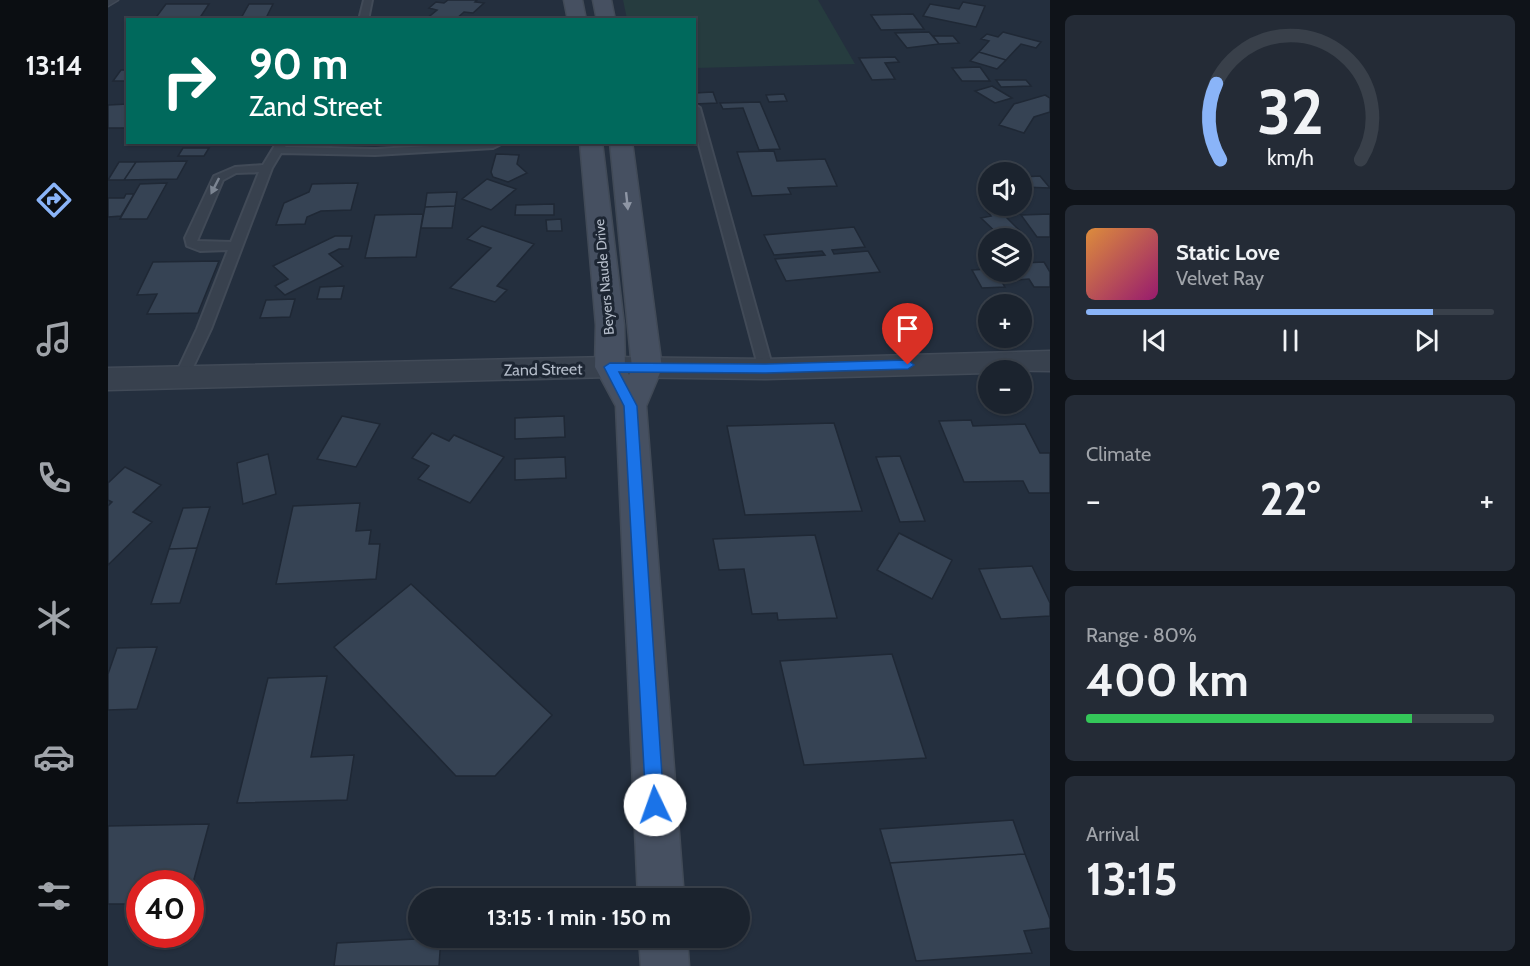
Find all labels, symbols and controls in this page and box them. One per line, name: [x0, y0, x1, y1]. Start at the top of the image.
text: 90 m: [249, 38, 348, 90]
icon: right: [150, 42, 228, 120]
text: 13:14: [25, 49, 83, 82]
text: 32: [1257, 74, 1323, 150]
text: Zand Street: [249, 90, 382, 123]
text: km/h: [1267, 144, 1313, 170]
map controls: [978, 162, 1032, 414]
button: sound: [978, 162, 1032, 216]
one-way arrow: [210, 178, 220, 195]
icon: directions: [33, 179, 75, 221]
one-way arrow: [622, 191, 632, 210]
street label: Beyers Naude Drive: [590, 218, 618, 336]
button: layers: [978, 228, 1032, 282]
text: Static Love: [1176, 239, 1280, 266]
text: Velvet Ray: [1176, 266, 1264, 290]
button: +: [978, 294, 1032, 348]
pin: [882, 303, 933, 365]
icon: arrive: [891, 312, 924, 345]
icon: music: [33, 318, 75, 360]
icon: previous: [1138, 324, 1171, 357]
icon: pause: [1274, 324, 1307, 357]
icon: next: [1410, 324, 1443, 357]
street label: Zand Street: [503, 359, 583, 380]
button: −: [978, 360, 1032, 414]
text: Climate: [1086, 442, 1151, 466]
icon: phone: [33, 457, 75, 499]
text: 22°: [1260, 472, 1320, 526]
text: −: [1086, 480, 1101, 520]
text: +: [1479, 480, 1494, 520]
icon: climate: [33, 597, 75, 639]
text: Range · 80%: [1086, 623, 1197, 647]
text: 400 km: [1086, 653, 1249, 707]
icon: car: [33, 736, 75, 778]
position arrow: [623, 773, 687, 837]
text: Arrival: [1086, 822, 1139, 846]
text: 13:15: [1086, 852, 1178, 906]
speed limit sign: 40: [126, 870, 204, 948]
icon: filters: [33, 875, 75, 917]
text: 13:15 · 1 min · 150 m: [487, 904, 671, 931]

